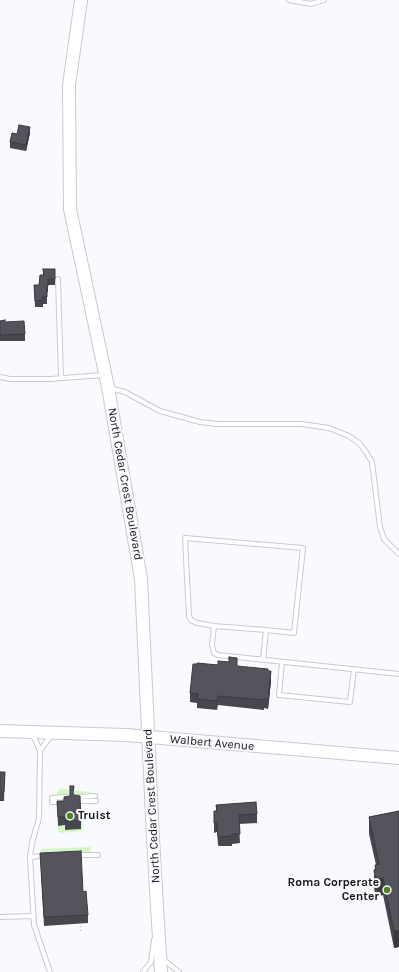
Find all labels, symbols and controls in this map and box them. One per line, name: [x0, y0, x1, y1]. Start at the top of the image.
street label: North Cedar Crest Boulevard: [104, 407, 146, 561]
street label: North Cedar Crest Boulevard: [141, 728, 163, 884]
street label: Walbert Avenue: [169, 732, 255, 754]
place label: Truist: [78, 809, 111, 823]
marker: Truist: [65, 811, 75, 821]
place label: Roma Corperate Center: [287, 876, 379, 904]
marker: Roma Corperate Center: [382, 885, 392, 895]

